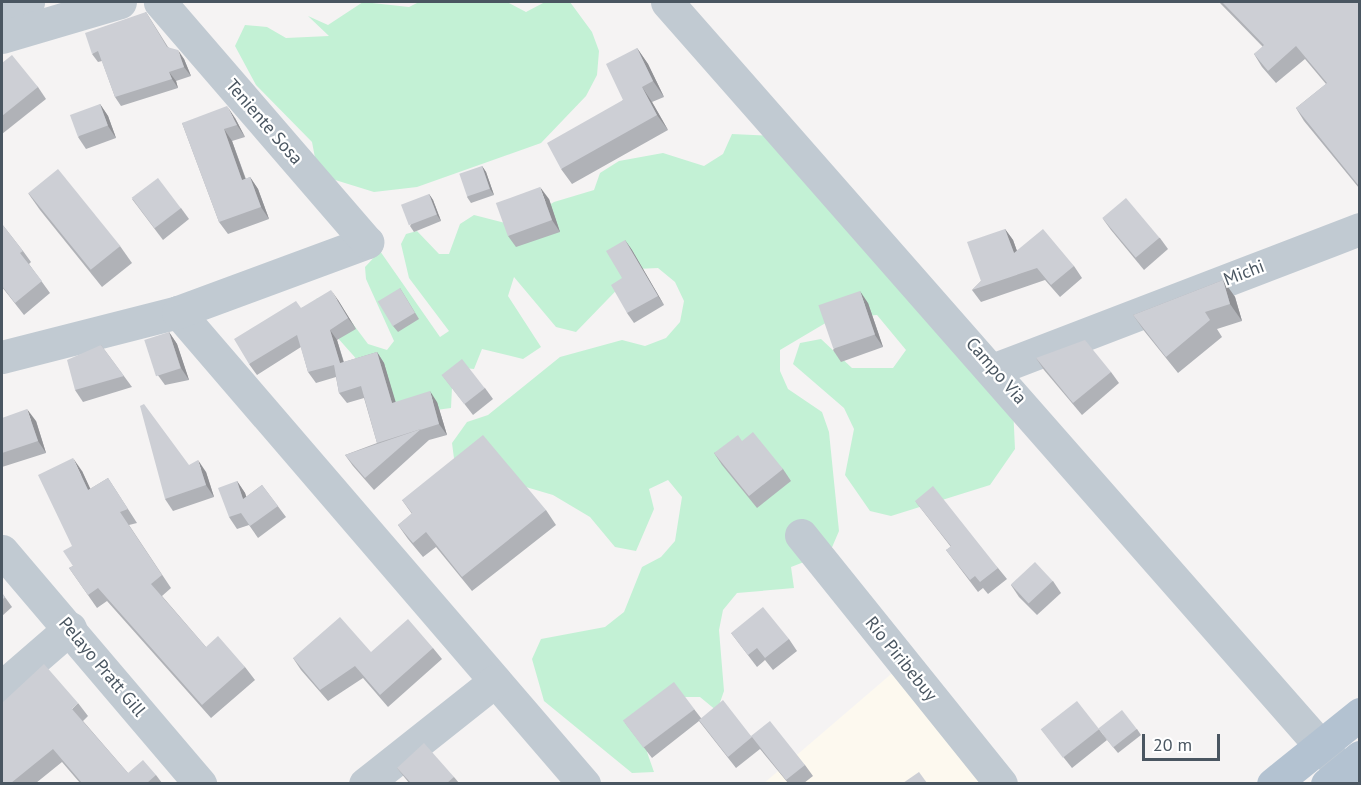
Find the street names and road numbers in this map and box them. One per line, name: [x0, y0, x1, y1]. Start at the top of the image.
street label: Teniente Sosa: [221, 75, 307, 169]
street label: Michi: [1221, 255, 1267, 291]
street label: Campo Via: [961, 333, 1031, 409]
street label: Río Piribebuy: [860, 612, 942, 706]
street label: Pelayo Pratt Gill: [54, 613, 150, 721]

